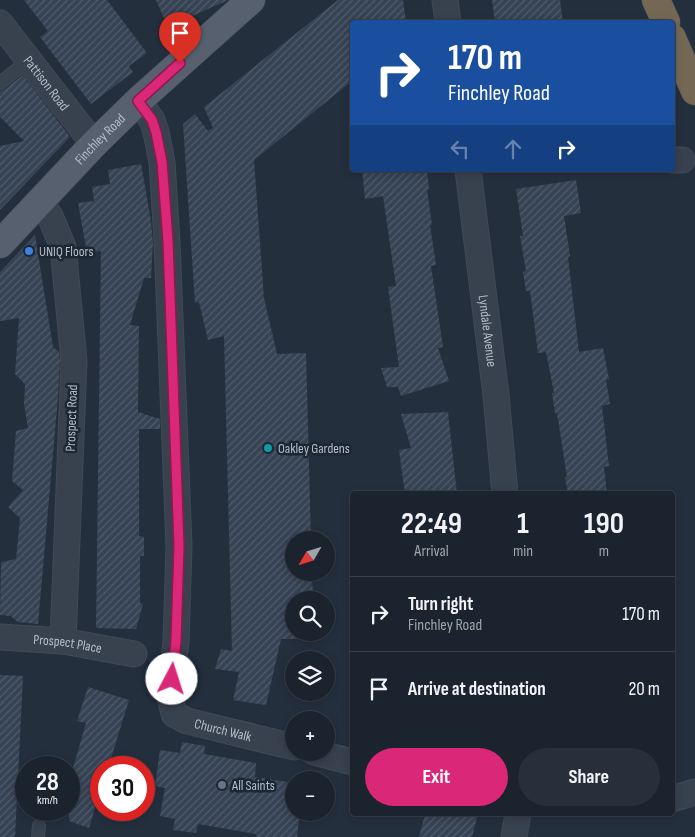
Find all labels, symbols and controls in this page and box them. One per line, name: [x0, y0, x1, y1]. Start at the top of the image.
pin: [159, 12, 201, 63]
icon: arrive: [166, 19, 194, 47]
text: 170 m: [448, 37, 522, 80]
icon: right: [365, 40, 430, 105]
street label: Pattison Road: [20, 53, 73, 114]
text: Finchley Road: [448, 80, 550, 107]
street label: Finchley Road: [71, 110, 129, 168]
icon: left: [446, 135, 474, 163]
icon: ahead: [499, 135, 527, 163]
icon: right: [552, 135, 580, 163]
place label: UNIQ Floors: [39, 243, 93, 260]
marker: UNIQ Floors: [23, 245, 35, 257]
street label: Lyndale Avenue: [475, 294, 500, 368]
street label: Prospect Road: [62, 384, 81, 452]
place label: Oakley Gardens: [278, 440, 350, 457]
marker: Oakley Gardens: [262, 442, 274, 454]
text: 22:49: [401, 506, 462, 542]
text: 1: [517, 506, 529, 542]
text: 190: [584, 506, 624, 542]
north arrow: [285, 531, 335, 581]
map controls: [285, 531, 335, 821]
text: Arrival: [414, 542, 449, 561]
text: min: [513, 542, 533, 561]
text: m: [599, 542, 609, 561]
button: search: [285, 591, 335, 641]
text: Turn right: [408, 593, 473, 616]
icon: right: [365, 600, 393, 628]
text: 170 m: [622, 603, 660, 626]
text: Finchley Road: [408, 616, 482, 635]
street label: Prospect Place: [33, 631, 103, 657]
button: layers: [285, 651, 335, 701]
position arrow: [145, 652, 197, 704]
icon: arrive: [365, 675, 393, 703]
text: Arrive at destination: [408, 678, 546, 701]
text: 20 m: [628, 678, 660, 701]
button: +: [285, 711, 335, 761]
street label: Church Walk: [193, 715, 254, 746]
button: Exit: [365, 748, 508, 806]
button: Share: [518, 748, 660, 806]
speed limit sign: 30: [90, 756, 155, 821]
text: 28: [36, 767, 59, 798]
button: −: [285, 771, 335, 821]
place label: All Saints: [231, 777, 275, 794]
marker: All Saints: [216, 779, 228, 791]
text: km/h: [37, 793, 58, 808]

